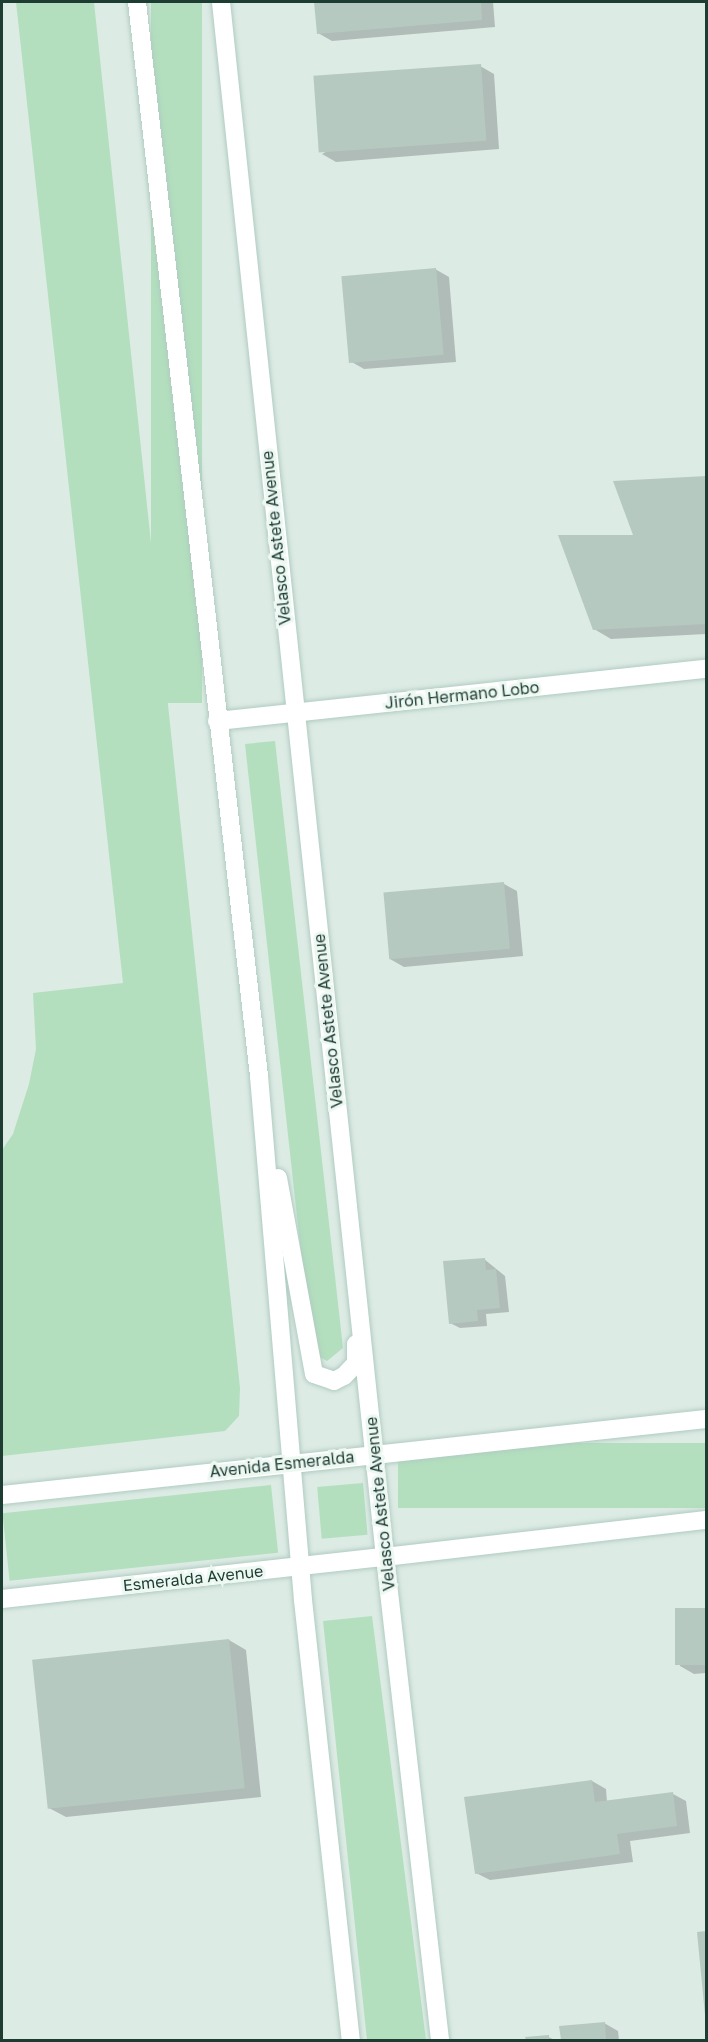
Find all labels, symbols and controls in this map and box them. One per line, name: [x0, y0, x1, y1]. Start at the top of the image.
street label: Velasco Astete Avenue: [257, 450, 295, 626]
street label: Jirón Hermano Lobo: [384, 677, 540, 713]
street label: Velasco Astete Avenue: [309, 933, 347, 1109]
street label: Velasco Astete Avenue: [361, 1416, 399, 1592]
street label: Avenida Esmeralda: [209, 1447, 355, 1481]
street label: Esmeralda Avenue: [122, 1561, 264, 1595]

